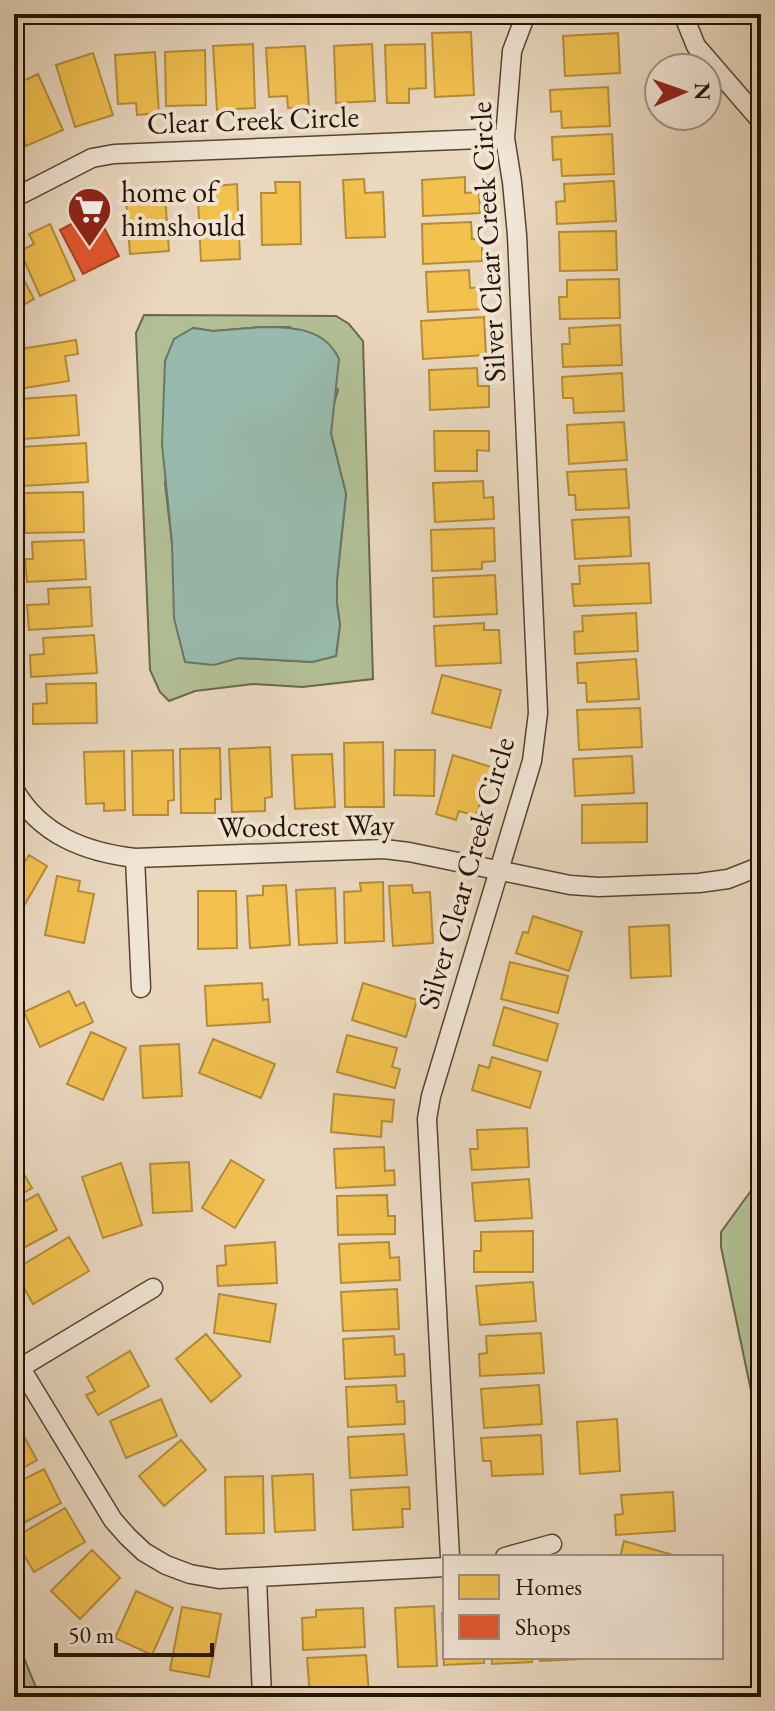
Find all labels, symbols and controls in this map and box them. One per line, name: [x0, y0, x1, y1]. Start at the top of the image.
north arrow: [643, 52, 723, 132]
text: N: [688, 82, 717, 101]
street label: Clear Creek Circle: [146, 96, 360, 143]
street label: Silver Clear Creek Circle: [461, 101, 514, 383]
place label: home of himshould: [121, 172, 246, 245]
supermarket icon: home of himshould: [66, 185, 114, 248]
street label: Silver Clear Creek Circle: [408, 732, 523, 1013]
street label: Woodcrest Way: [217, 804, 396, 847]
legend: [443, 1555, 723, 1659]
text: Homes: [515, 1571, 582, 1602]
scale bar: [56, 1607, 212, 1657]
text: Shops: [515, 1611, 571, 1642]
text: 50 m: [68, 1619, 115, 1650]

